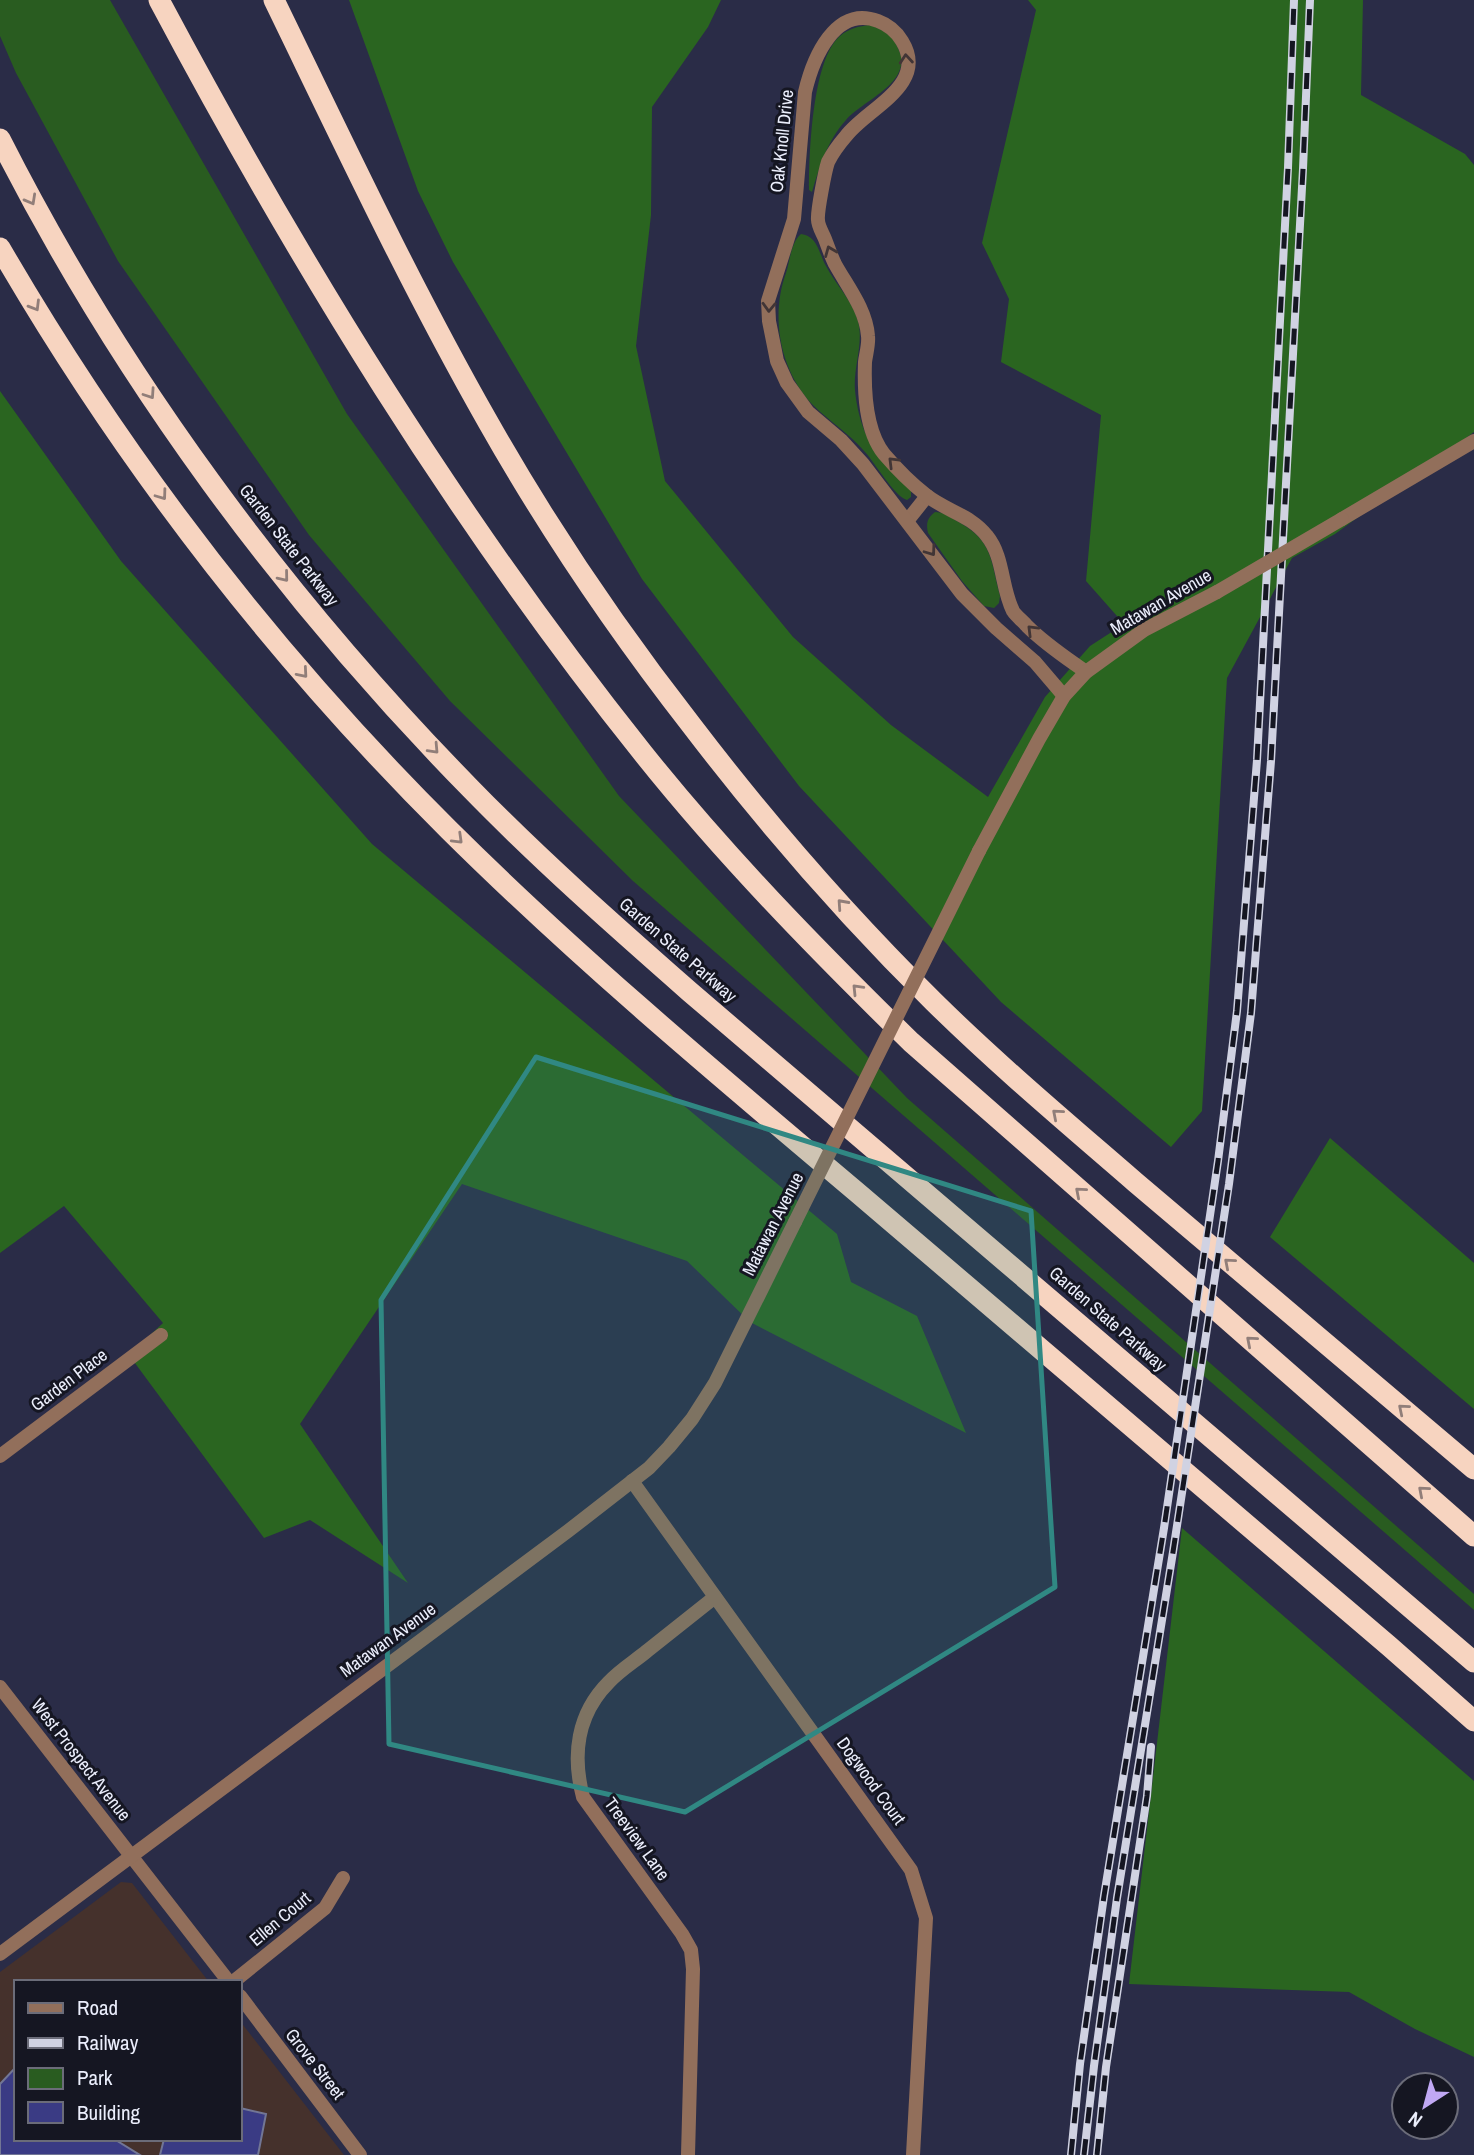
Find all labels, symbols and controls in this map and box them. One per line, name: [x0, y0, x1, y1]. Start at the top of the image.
one-way arrow: [899, 53, 914, 64]
street label: Oak Knoll Drive: [764, 88, 799, 194]
one-way arrow: [23, 193, 37, 205]
one-way arrow: [824, 246, 838, 259]
one-way arrow: [27, 299, 40, 312]
one-way arrow: [762, 302, 777, 313]
one-way arrow: [142, 386, 154, 399]
one-way arrow: [888, 458, 901, 471]
street label: Garden State Parkway: [234, 478, 345, 611]
one-way arrow: [154, 487, 166, 500]
one-way arrow: [923, 543, 935, 556]
street label: Matawan Avenue: [1106, 562, 1216, 641]
one-way arrow: [276, 570, 289, 582]
one-way arrow: [1027, 626, 1040, 639]
one-way arrow: [295, 665, 307, 678]
one-way arrow: [425, 741, 438, 754]
one-way arrow: [450, 831, 463, 844]
street label: Garden State Parkway: [614, 891, 743, 1008]
one-way arrow: [838, 899, 850, 912]
one-way arrow: [853, 985, 866, 998]
one-way arrow: [1052, 1110, 1065, 1122]
street label: Matawan Avenue: [736, 1168, 809, 1280]
one-way arrow: [1075, 1188, 1088, 1200]
one-way arrow: [1225, 1259, 1238, 1271]
street label: Garden State Parkway: [1044, 1260, 1173, 1377]
one-way arrow: [1246, 1337, 1259, 1349]
street label: Garden Place: [25, 1342, 112, 1417]
one-way arrow: [1399, 1405, 1412, 1417]
one-way arrow: [1418, 1487, 1431, 1499]
street label: Matawan Avenue: [335, 1596, 441, 1683]
street label: West Prospect Avenue: [26, 1693, 137, 1826]
street label: Dogwood Court: [831, 1732, 912, 1830]
street label: Treeview Lane: [599, 1792, 676, 1885]
street label: Ellen Court: [244, 1886, 316, 1952]
legend: [14, 1980, 242, 2141]
text: Road: [77, 1993, 118, 2022]
street label: Grove Street: [280, 2023, 351, 2104]
text: Railway: [77, 2028, 139, 2057]
text: Park: [77, 2063, 113, 2092]
north arrow: [1390, 2071, 1460, 2141]
text: Building: [77, 2098, 141, 2127]
text: N: [1403, 2106, 1427, 2134]

